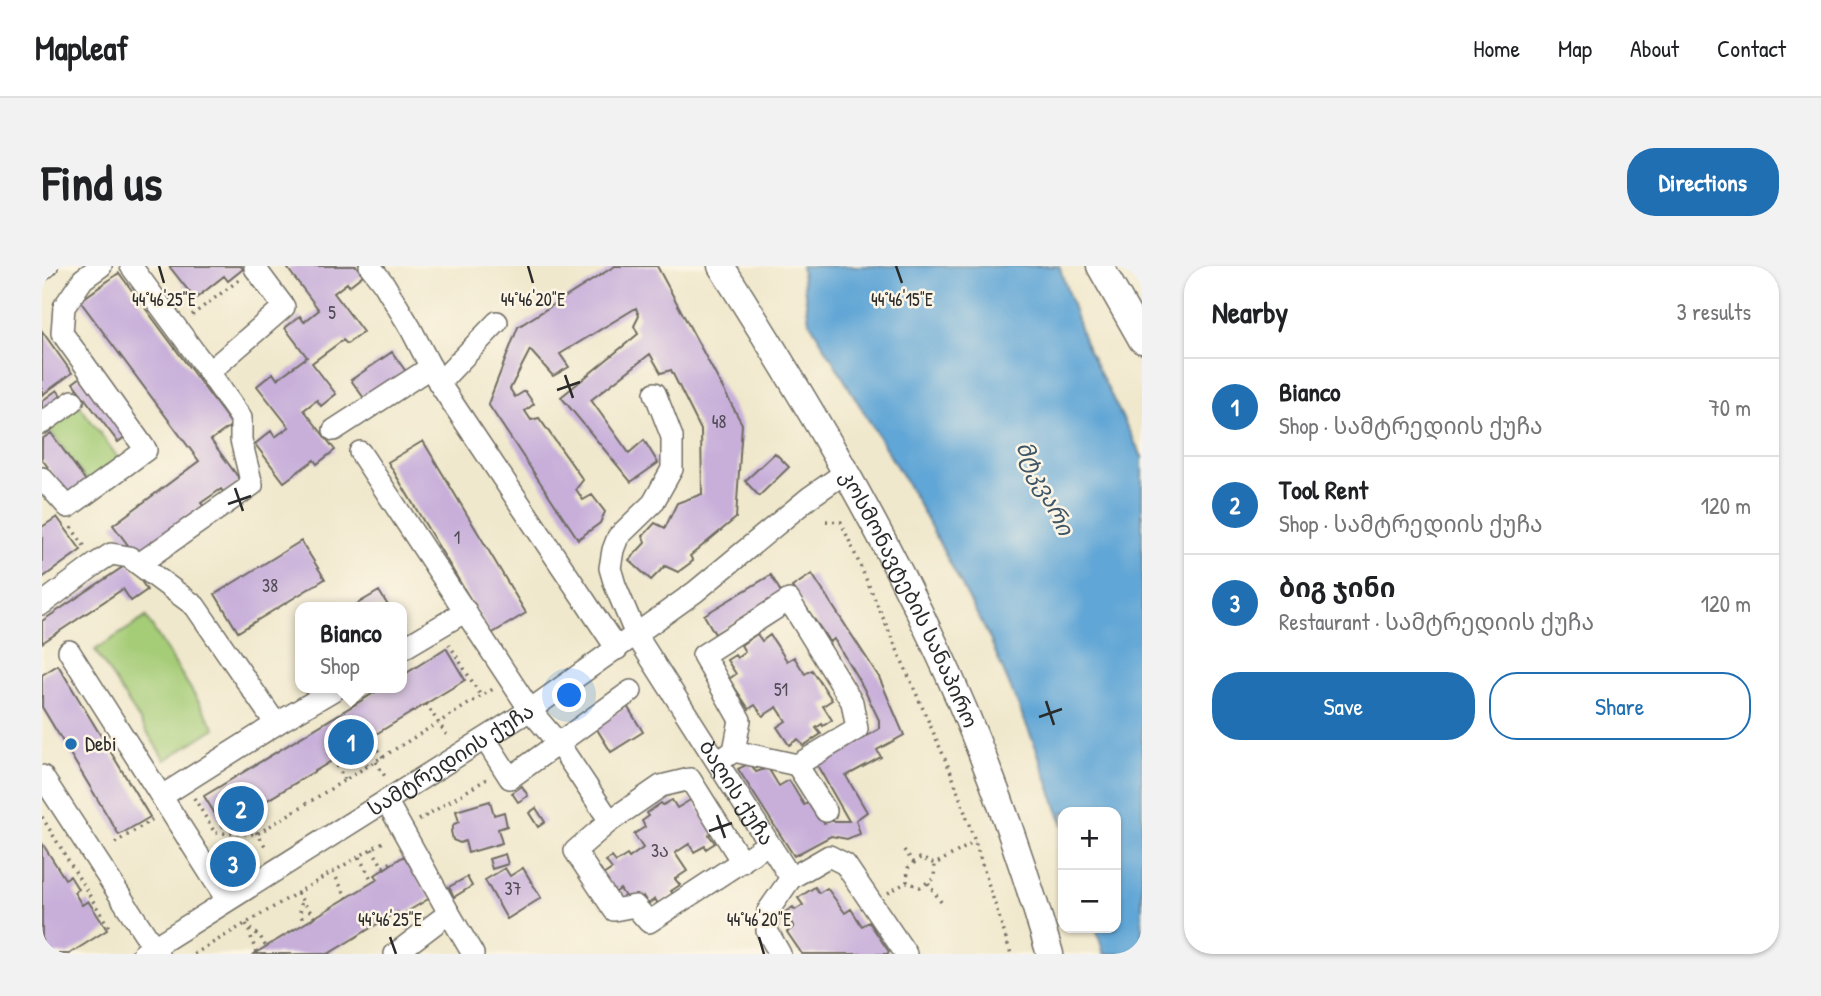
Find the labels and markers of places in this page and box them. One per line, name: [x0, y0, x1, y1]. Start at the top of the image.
pin: 1: [328, 716, 374, 768]
place label: Debi: [85, 729, 117, 758]
marker: Debi: [63, 736, 79, 752]
pin: 2: [218, 783, 264, 835]
pin: 3: [210, 838, 256, 890]

